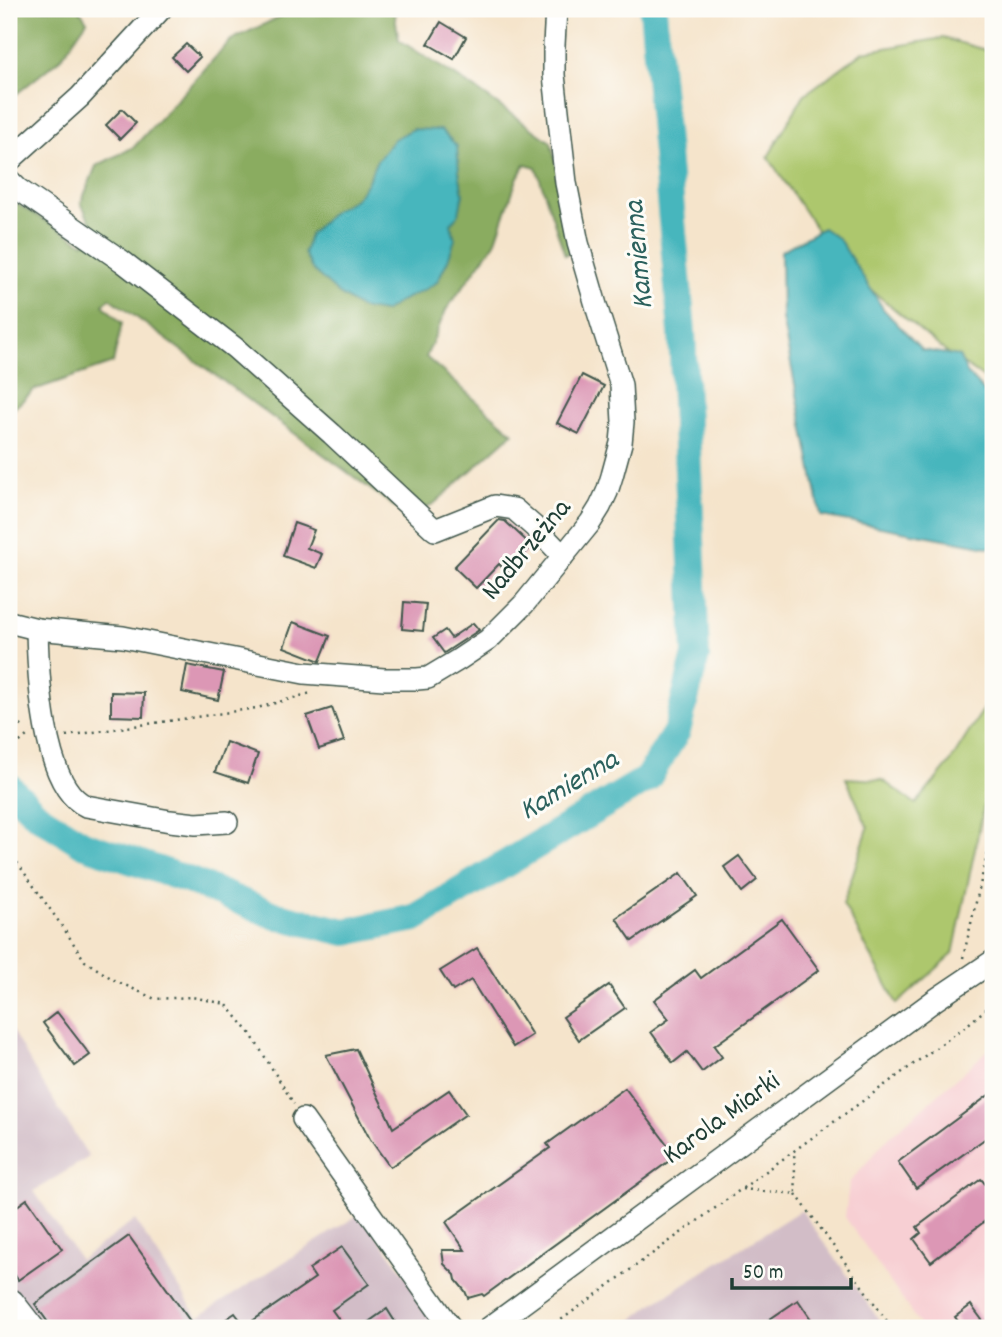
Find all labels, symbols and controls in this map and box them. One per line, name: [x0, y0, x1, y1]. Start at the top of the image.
water label: Kamienna: [615, 197, 667, 311]
street label: Nadbrzeżna: [473, 491, 583, 611]
water label: Kamienna: [512, 740, 629, 834]
street label: Karola Miarki: [656, 1064, 790, 1176]
scale bar: [732, 1246, 852, 1290]
text: 50 m: [743, 1259, 783, 1289]

